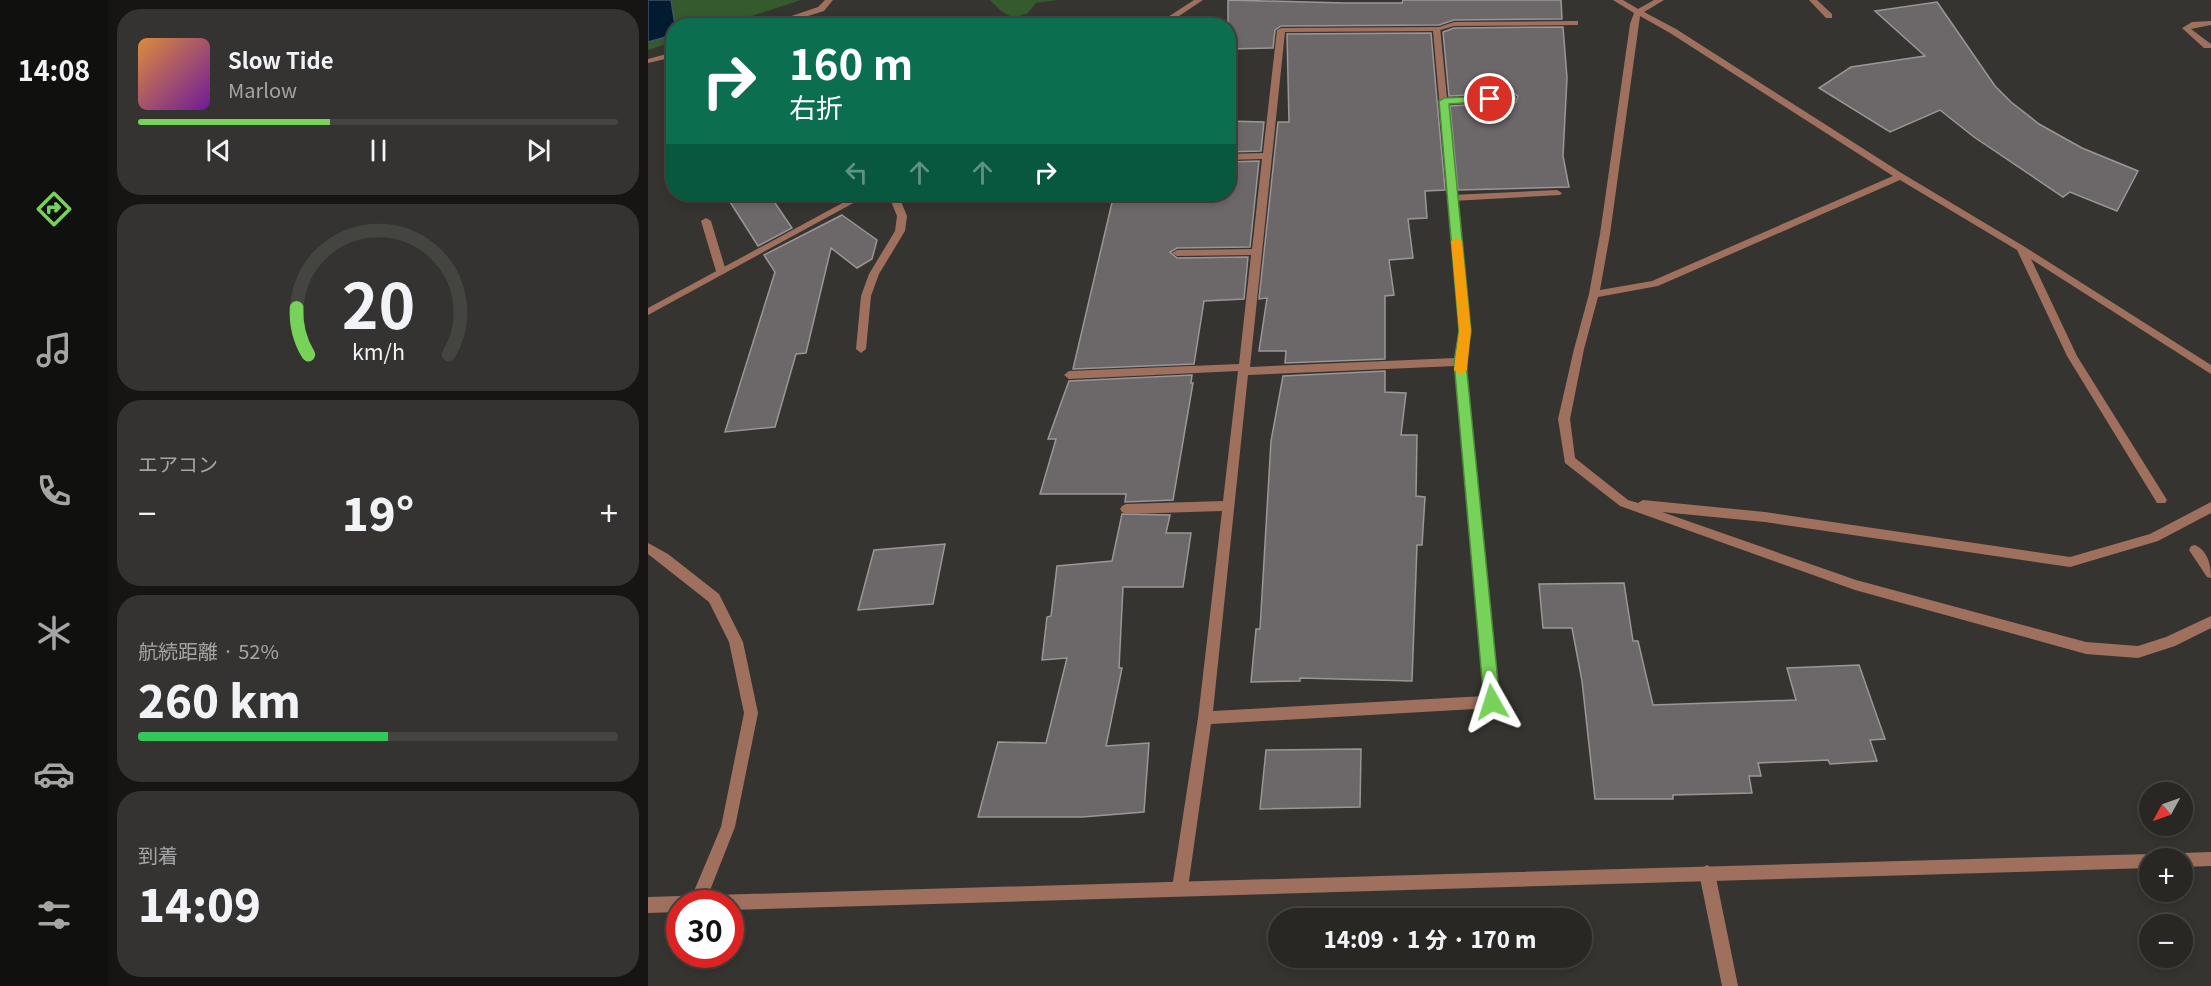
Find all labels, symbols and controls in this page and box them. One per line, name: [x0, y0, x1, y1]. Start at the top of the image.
text: 160 m: [789, 31, 913, 92]
icon: right: [690, 42, 768, 120]
text: Slow Tide: [228, 43, 334, 75]
text: 14:08: [18, 50, 90, 89]
pin: [1464, 73, 1515, 124]
text: Marlow: [228, 75, 297, 104]
icon: arrive: [1473, 82, 1506, 115]
text: 右折: [789, 87, 843, 126]
icon: previous: [202, 134, 235, 167]
icon: pause: [362, 134, 395, 167]
icon: next: [522, 134, 555, 167]
icon: left: [840, 156, 873, 189]
icon: ahead: [903, 156, 936, 189]
icon: ahead: [966, 156, 999, 189]
icon: right: [1029, 156, 1062, 189]
icon: directions: [33, 188, 75, 230]
text: 20: [341, 257, 415, 347]
icon: music: [33, 329, 75, 371]
text: km/h: [351, 335, 405, 366]
text: エアコン: [138, 449, 218, 478]
icon: phone: [33, 470, 75, 512]
text: 19°: [342, 479, 414, 544]
text: −: [138, 488, 156, 536]
text: +: [600, 488, 618, 536]
icon: climate: [33, 612, 75, 654]
text: 航続距離 · 52%: [138, 636, 279, 665]
text: 260 km: [138, 666, 301, 731]
position arrow: [1460, 670, 1524, 734]
icon: car: [33, 753, 75, 795]
north arrow: [2139, 782, 2193, 836]
map controls: [2139, 782, 2193, 968]
text: 到着: [138, 840, 178, 869]
button: +: [2139, 848, 2193, 902]
text: 14:09: [138, 870, 261, 935]
speed limit sign: 30: [666, 890, 744, 968]
icon: filters: [33, 894, 75, 936]
button: −: [2139, 914, 2193, 968]
text: 14:09 · 1 分 · 170 m: [1324, 922, 1536, 954]

